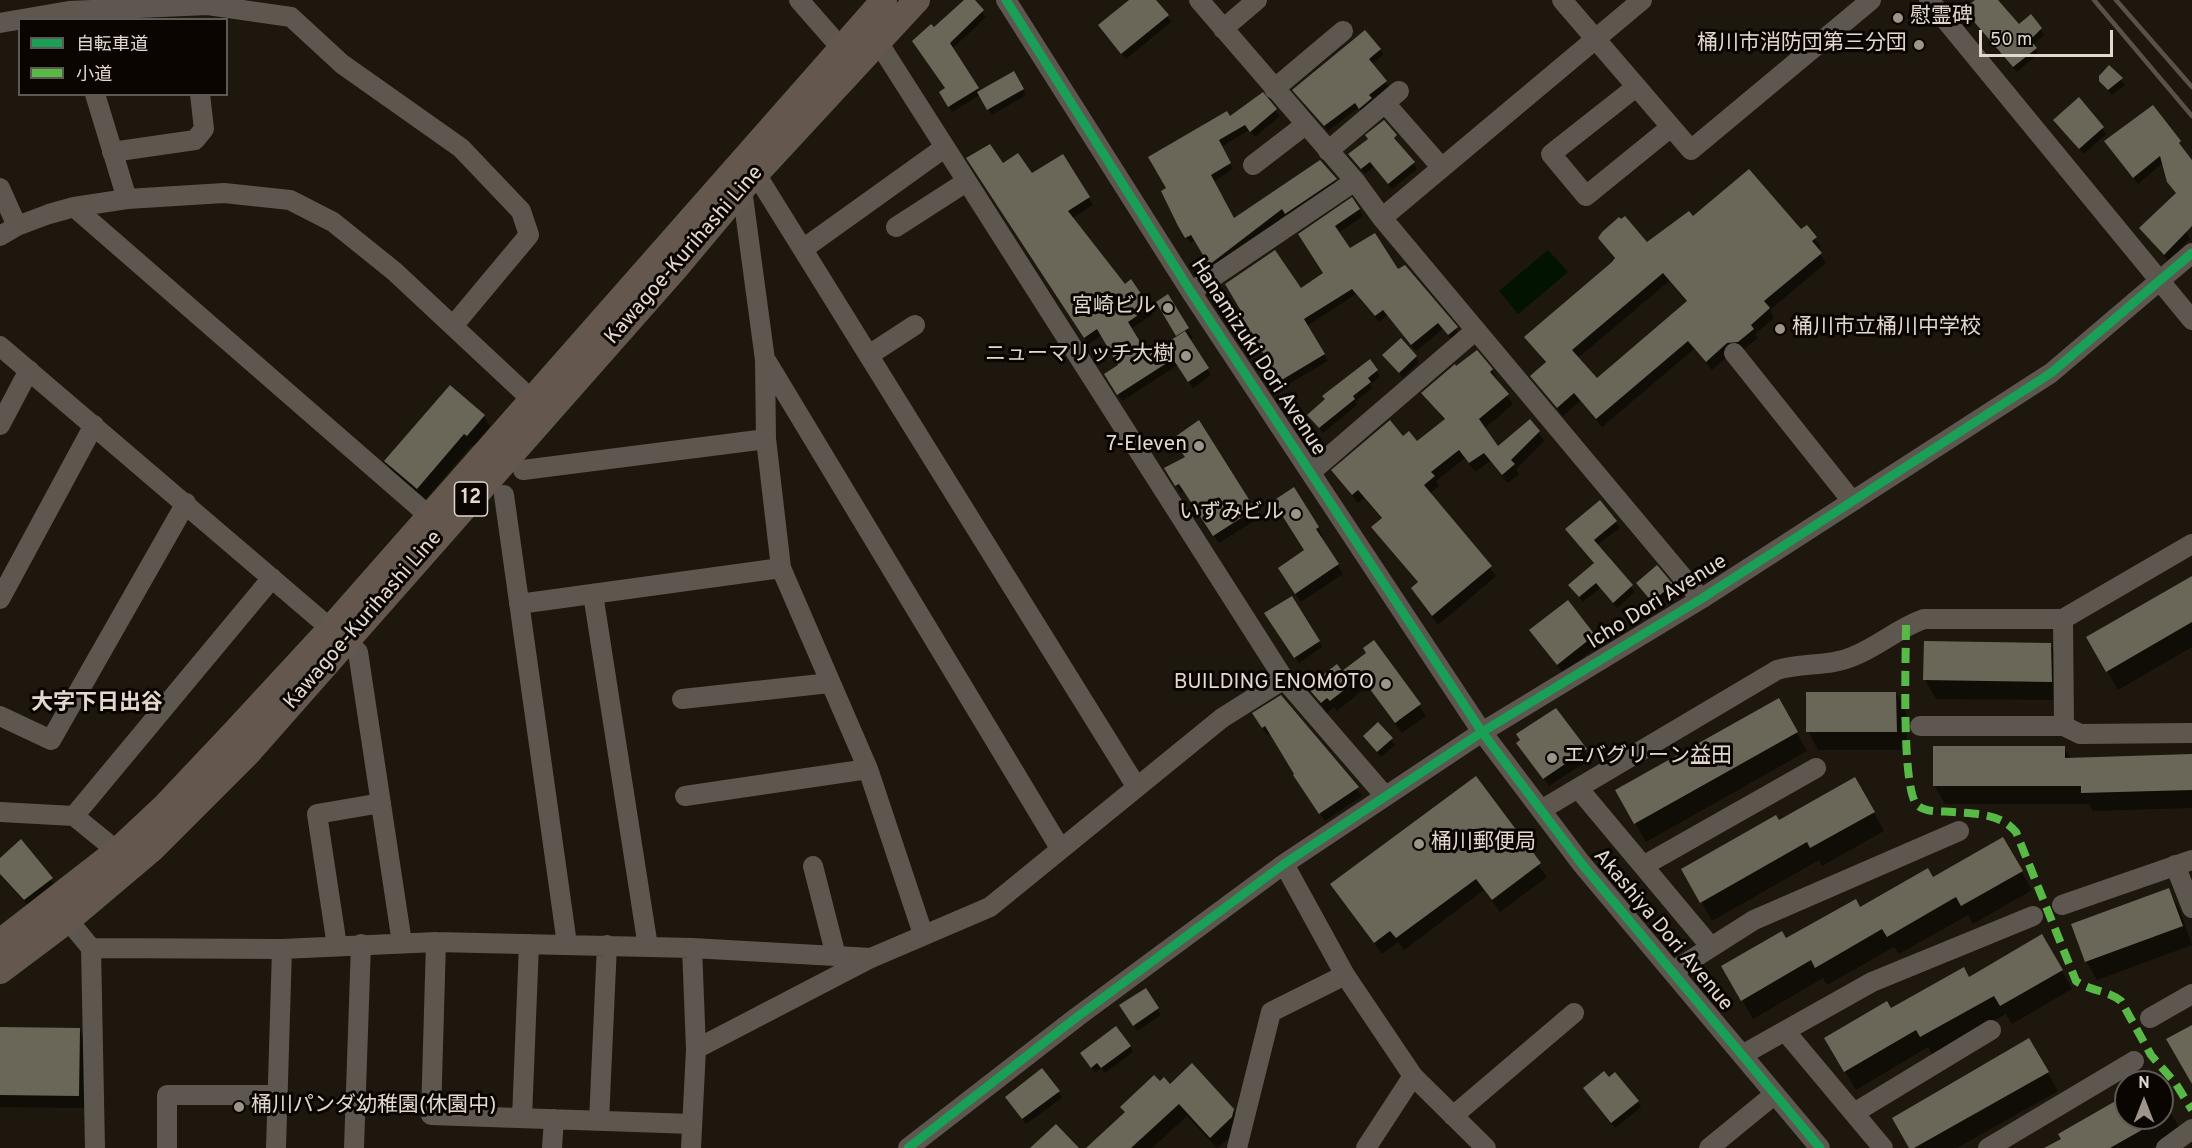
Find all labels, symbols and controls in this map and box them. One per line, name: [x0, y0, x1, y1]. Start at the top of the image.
place label: 慰霊碑: [1910, 5, 1973, 31]
marker: 慰霊碑: [1891, 11, 1905, 25]
legend: [18, 18, 228, 96]
scale bar: [1982, 18, 2116, 56]
text: 50 m: [1990, 29, 2032, 52]
place label: 桶川市消防団第三分団: [1697, 32, 1907, 58]
text: 自転車道: [76, 34, 148, 57]
marker: 桶川市消防団第三分団: [1912, 38, 1926, 52]
text: 小道: [76, 64, 112, 87]
street label: Kawagoe-Kurihashi Line: [601, 161, 769, 351]
street label: Hanamizuki Dori Avenue: [1184, 255, 1330, 461]
place label: 宮崎ビル: [1072, 295, 1156, 321]
marker: 宮崎ビル: [1161, 301, 1175, 315]
place label: 桶川市立桶川中学校: [1792, 316, 1981, 342]
marker: 桶川市立桶川中学校: [1773, 322, 1787, 336]
place label: ニューマリッチ大樹: [985, 343, 1174, 369]
marker: ニューマリッチ大樹: [1179, 349, 1193, 363]
place label: 7-Eleven: [1106, 433, 1187, 459]
marker: 7-Eleven: [1192, 439, 1206, 453]
road number: 12: [454, 482, 488, 516]
place label: いずみビル: [1179, 501, 1284, 527]
marker: いずみビル: [1289, 507, 1303, 521]
street label: Kawagoe-Kurihashi Line: [280, 526, 448, 716]
street label: Icho Dori Avenue: [1584, 550, 1732, 656]
place label: BUILDING ENOMOTO: [1174, 671, 1374, 697]
marker: BUILDING ENOMOTO: [1379, 677, 1393, 691]
district label: 大字下日出谷: [31, 692, 163, 718]
place label: エバグリーン益田: [1564, 745, 1732, 771]
marker: エバグリーン益田: [1545, 751, 1559, 765]
place label: 桶川郵便局: [1431, 831, 1536, 857]
marker: 桶川郵便局: [1412, 837, 1426, 851]
street label: Akashiya Dori Avenue: [1587, 845, 1737, 1017]
north arrow: [2114, 1070, 2174, 1130]
text: N: [2138, 1074, 2150, 1094]
place label: 桶川パンダ幼稚園(休園中): [251, 1094, 496, 1120]
marker: 桶川パンダ幼稚園(休園中): [232, 1100, 246, 1114]

